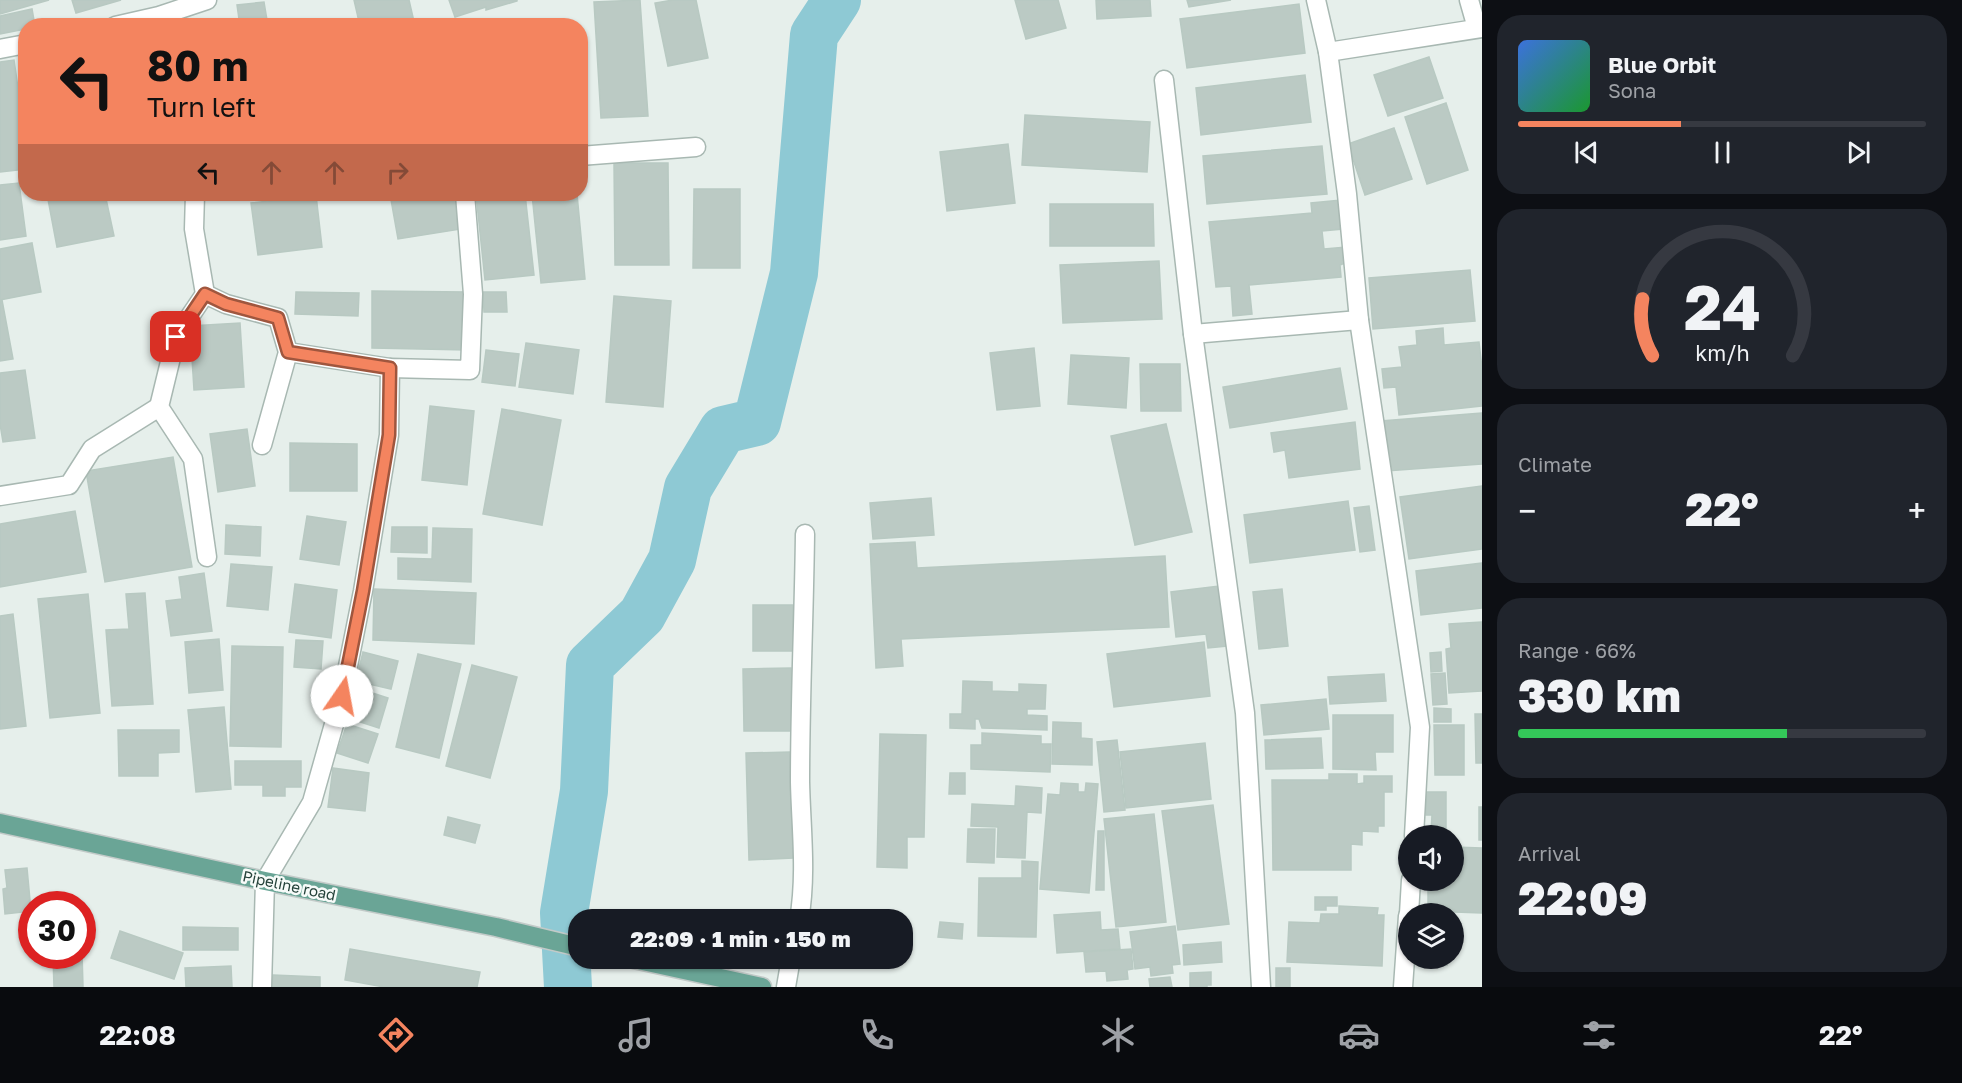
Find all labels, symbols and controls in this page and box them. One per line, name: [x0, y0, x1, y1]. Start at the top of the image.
text: 80 m: [147, 40, 248, 90]
icon: left: [48, 42, 126, 120]
text: Blue Orbit: [1608, 51, 1716, 78]
text: Sona: [1608, 78, 1656, 102]
text: Turn left: [147, 91, 256, 123]
icon: previous: [1570, 136, 1603, 169]
icon: pause: [1706, 136, 1739, 169]
icon: next: [1842, 136, 1875, 169]
icon: left: [192, 156, 225, 189]
icon: ahead: [255, 156, 288, 189]
icon: ahead: [318, 156, 351, 189]
icon: right: [381, 156, 414, 189]
text: 24: [1683, 269, 1761, 344]
pin: [150, 311, 201, 362]
icon: arrive: [159, 320, 192, 353]
text: km/h: [1695, 341, 1749, 367]
text: Climate: [1518, 452, 1592, 476]
text: 22°: [1685, 482, 1759, 536]
text: −: [1518, 491, 1536, 530]
text: +: [1908, 491, 1926, 530]
text: Range · 66%: [1518, 638, 1636, 662]
position arrow: [310, 664, 374, 728]
text: 330 km: [1518, 668, 1681, 722]
map controls: [1398, 825, 1464, 969]
button: sound: [1398, 825, 1464, 891]
text: Arrival: [1518, 841, 1581, 865]
street label: Pipeline road: [241, 866, 337, 904]
text: 22:09: [1518, 871, 1648, 925]
speed limit sign: 30: [18, 891, 96, 969]
button: layers: [1398, 903, 1464, 969]
text: 22:09 · 1 min · 150 m: [630, 925, 851, 952]
icon: directions: [375, 1014, 417, 1056]
icon: music: [615, 1014, 657, 1056]
icon: phone: [856, 1014, 898, 1056]
icon: climate: [1097, 1014, 1139, 1056]
icon: car: [1338, 1014, 1380, 1056]
icon: filters: [1578, 1014, 1620, 1056]
text: 22:08: [99, 1019, 176, 1051]
text: 22°: [1819, 1019, 1863, 1051]

